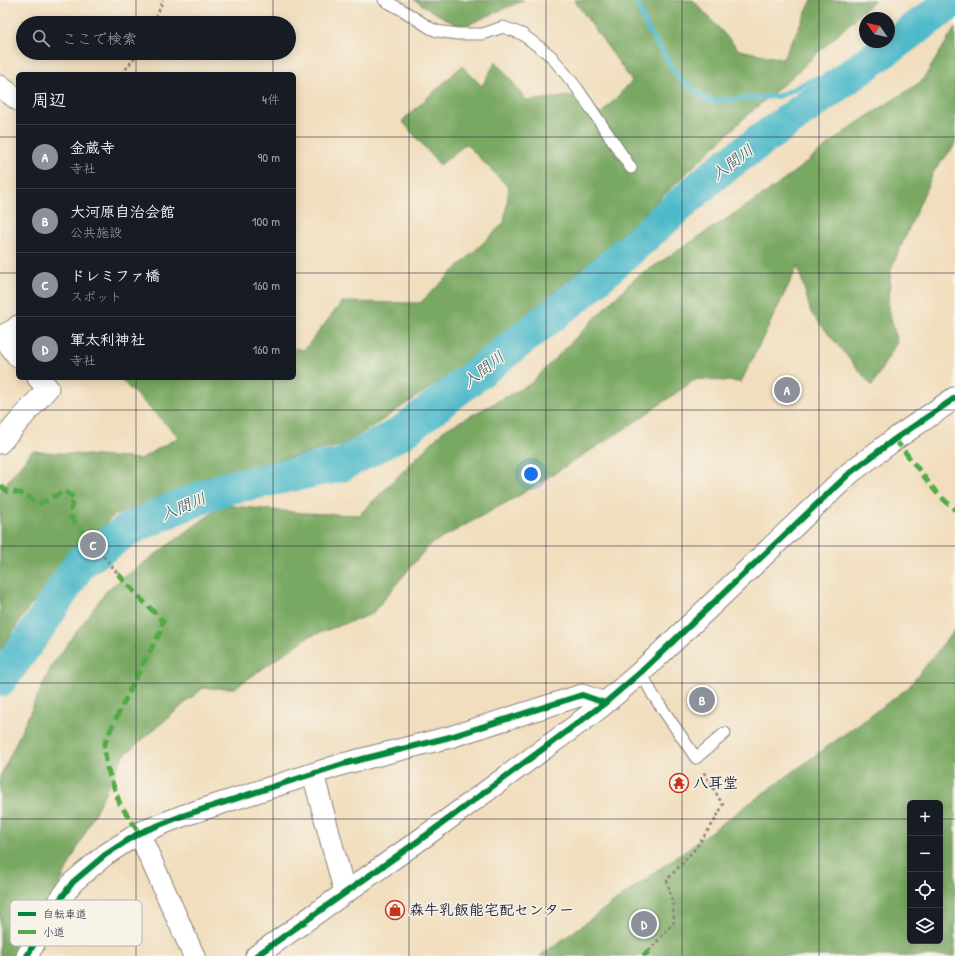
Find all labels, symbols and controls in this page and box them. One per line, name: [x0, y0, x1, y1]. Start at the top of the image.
north arrow: [859, 12, 895, 48]
search box: [16, 16, 296, 60]
icon: search: [30, 27, 52, 49]
text: ここで検索: [62, 28, 137, 49]
text: 周辺: [32, 88, 66, 111]
text: 4件: [262, 90, 280, 108]
text: 金蔵寺: [70, 137, 115, 158]
water label: 入間川: [706, 139, 758, 185]
text: A: [42, 148, 48, 166]
text: 90 m: [258, 148, 280, 166]
text: 寺社: [70, 159, 96, 177]
text: 大河原自治会館: [70, 201, 175, 222]
text: B: [42, 212, 48, 230]
text: 100 m: [252, 212, 280, 230]
text: 公共施設: [70, 223, 122, 241]
text: ドレミファ橋: [70, 265, 160, 286]
text: C: [41, 276, 49, 294]
text: 160 m: [252, 276, 280, 294]
text: スポット: [70, 287, 122, 305]
text: 軍太利神社: [70, 329, 145, 350]
text: D: [42, 340, 48, 358]
text: 160 m: [252, 340, 280, 358]
water label: 入間川: [457, 346, 509, 392]
text: 寺社: [70, 351, 96, 369]
pin: A: [774, 375, 800, 405]
your location: [521, 464, 541, 484]
water label: 入間川: [157, 486, 209, 526]
pin: C: [80, 530, 106, 560]
pin: B: [689, 685, 715, 715]
temple icon: 八耳堂: [668, 772, 690, 794]
place label: 八耳堂: [693, 772, 738, 793]
map controls: [907, 800, 943, 944]
button: +: [907, 800, 943, 836]
button: −: [907, 836, 943, 872]
button: locate: [907, 872, 943, 908]
shop icon: 森牛乳飯能宅配センター: [384, 899, 406, 921]
place label: 森牛乳飯能宅配センター: [409, 899, 574, 920]
legend: [10, 900, 142, 946]
text: 自転車道: [43, 907, 87, 921]
button: layers: [907, 908, 943, 944]
pin: D: [631, 909, 657, 939]
text: 小道: [43, 925, 65, 939]

